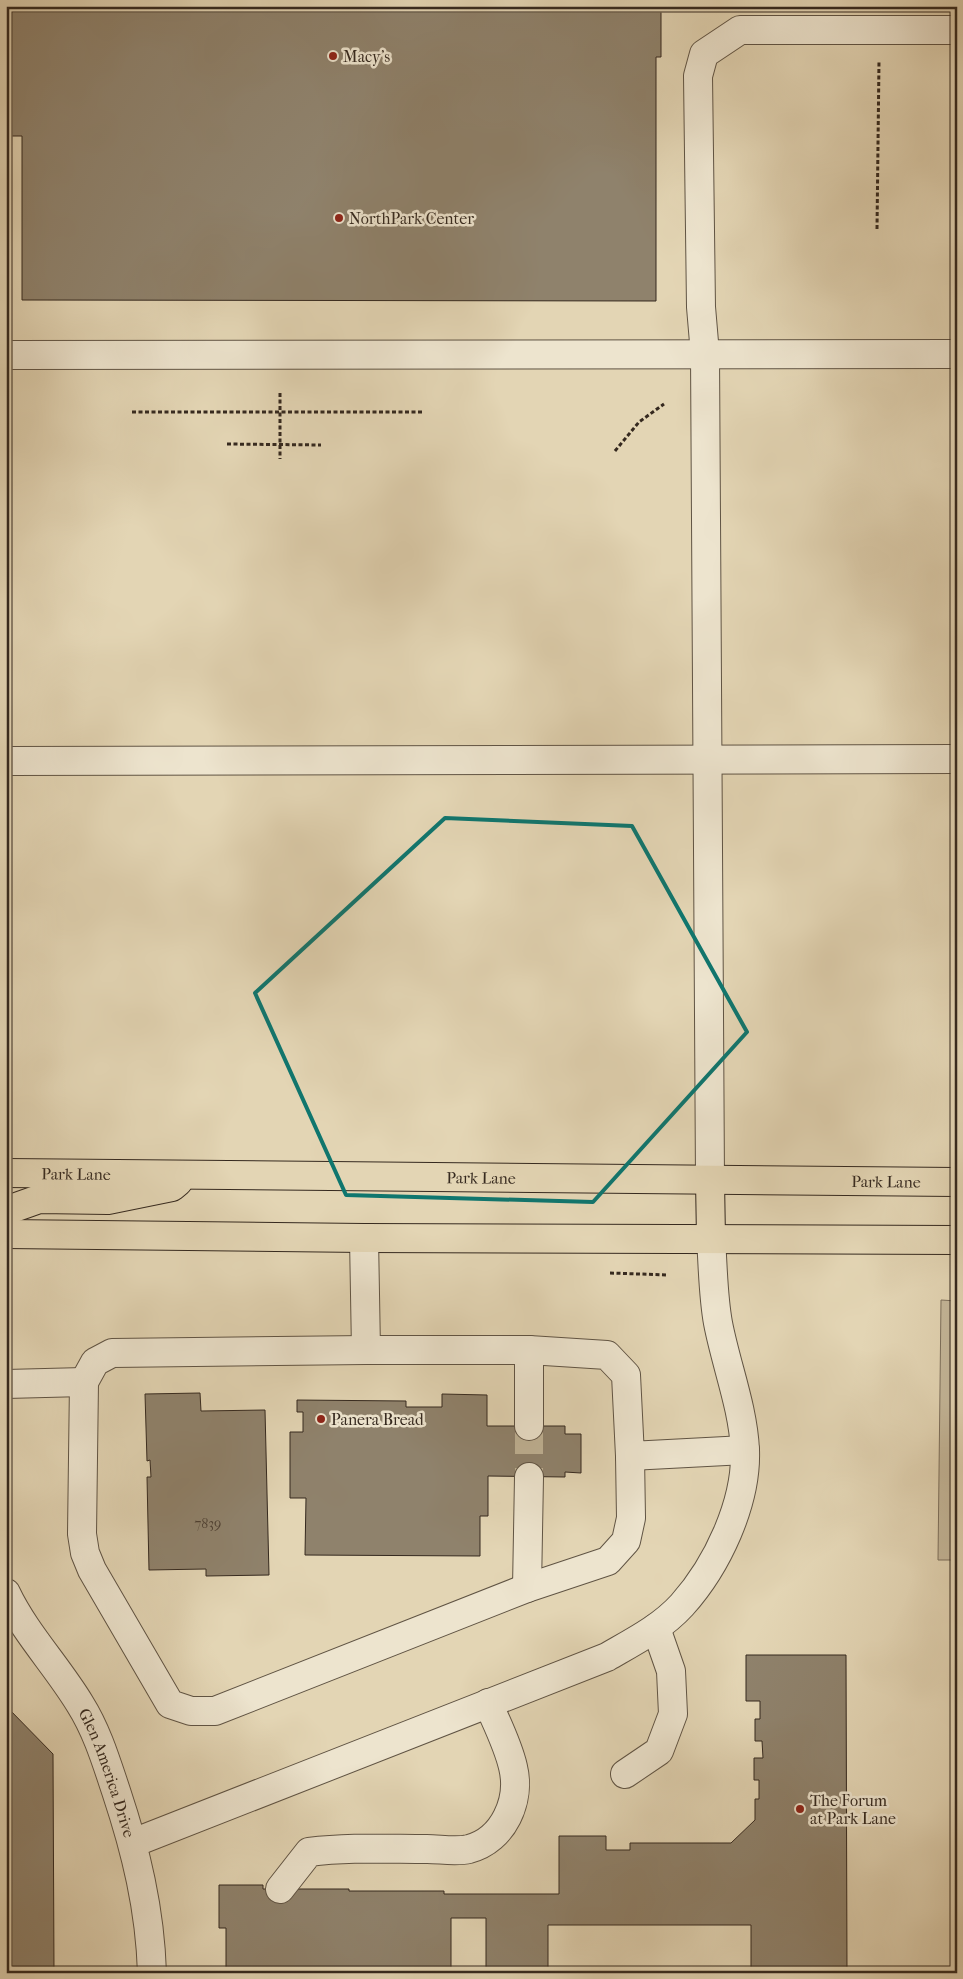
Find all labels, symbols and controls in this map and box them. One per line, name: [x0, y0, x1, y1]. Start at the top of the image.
place label: Macy's: [343, 47, 390, 66]
marker: Macy's: [327, 50, 339, 62]
place label: NorthPark Center: [349, 209, 474, 228]
marker: NorthPark Center: [333, 212, 345, 224]
street label: Park Lane: [41, 1164, 111, 1183]
street label: Park Lane: [446, 1168, 516, 1187]
street label: Park Lane: [851, 1171, 921, 1191]
place label: Panera Bread: [331, 1410, 424, 1429]
marker: Panera Bread: [315, 1413, 327, 1425]
house number: 7839: [195, 1515, 221, 1532]
street label: Glen America Drive: [75, 1705, 139, 1840]
place label: The Forum at Park Lane: [810, 1791, 896, 1828]
marker: The Forum at Park Lane: [794, 1803, 806, 1815]

